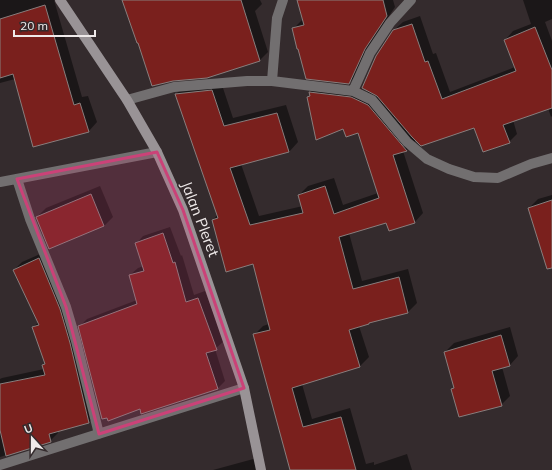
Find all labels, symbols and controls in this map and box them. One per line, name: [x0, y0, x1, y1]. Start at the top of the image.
scale bar: [14, 12, 95, 38]
text: 20 m: [20, 18, 48, 33]
street label: Jalan Pleret: [177, 178, 224, 259]
north arrow: [12, 418, 52, 458]
text: U: [22, 421, 35, 437]

